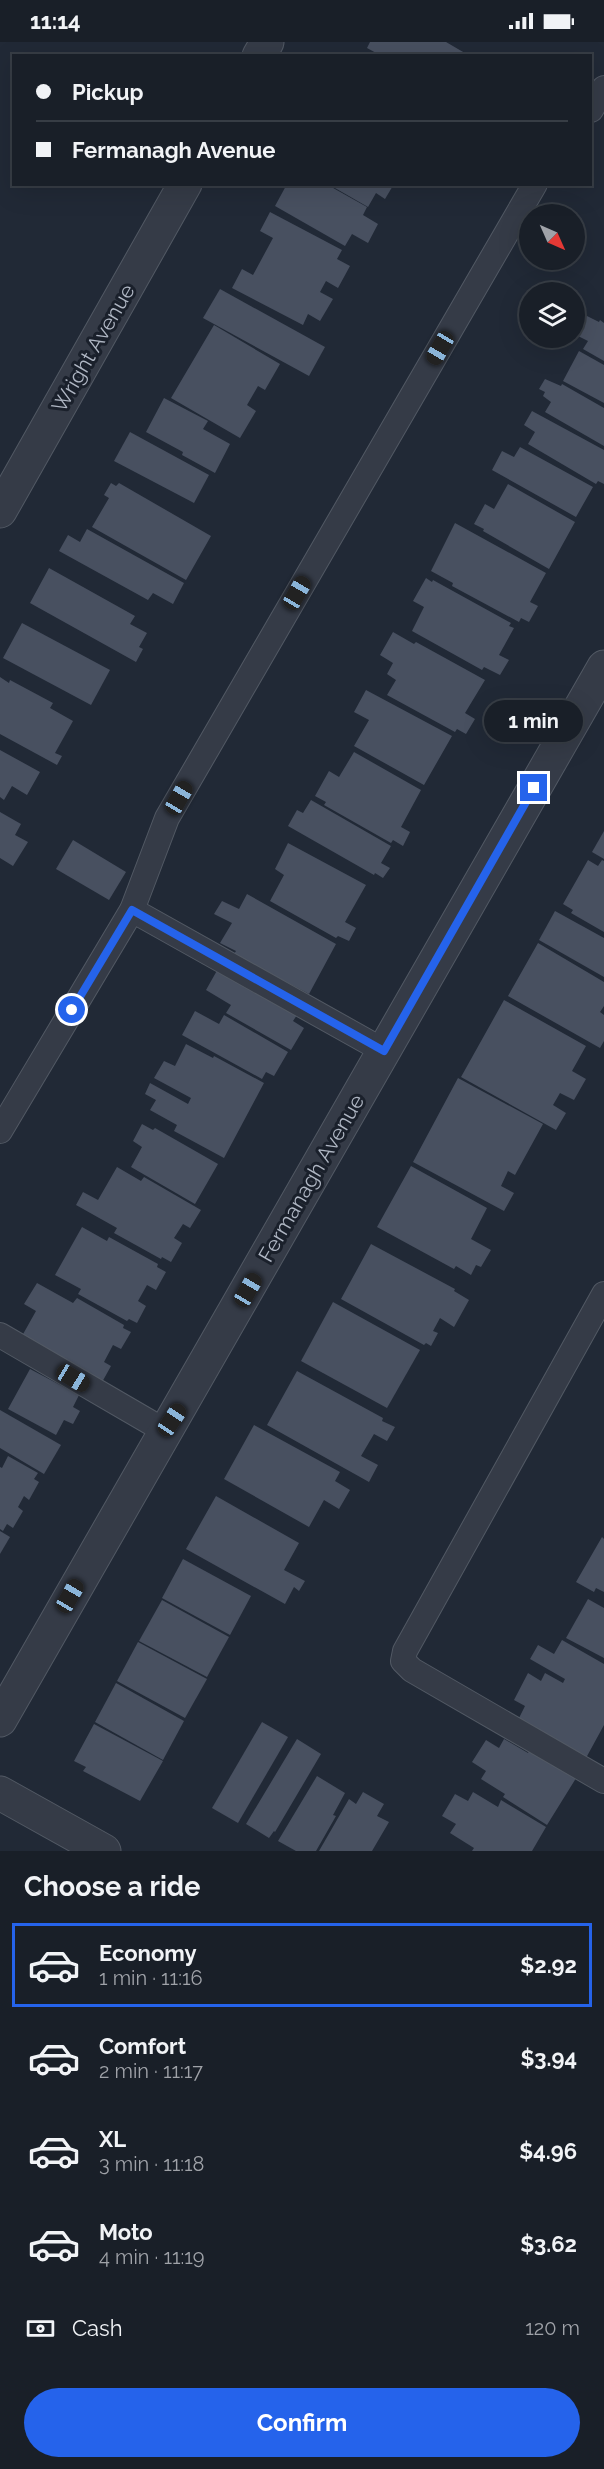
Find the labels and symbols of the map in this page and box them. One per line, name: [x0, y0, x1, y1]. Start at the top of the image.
north arrow: [519, 204, 585, 270]
street label: Wright Avenue: [46, 280, 140, 416]
car: [423, 328, 457, 368]
car: [280, 573, 314, 613]
callout: 1 min: [484, 701, 584, 743]
route end: [520, 774, 547, 801]
car: [162, 778, 196, 818]
route start: [58, 996, 85, 1023]
street label: Fermanagh Avenue: [253, 1090, 369, 1266]
car: [231, 1270, 265, 1310]
car: [53, 1361, 93, 1395]
car: [154, 1400, 190, 1440]
car: [53, 1576, 87, 1616]

